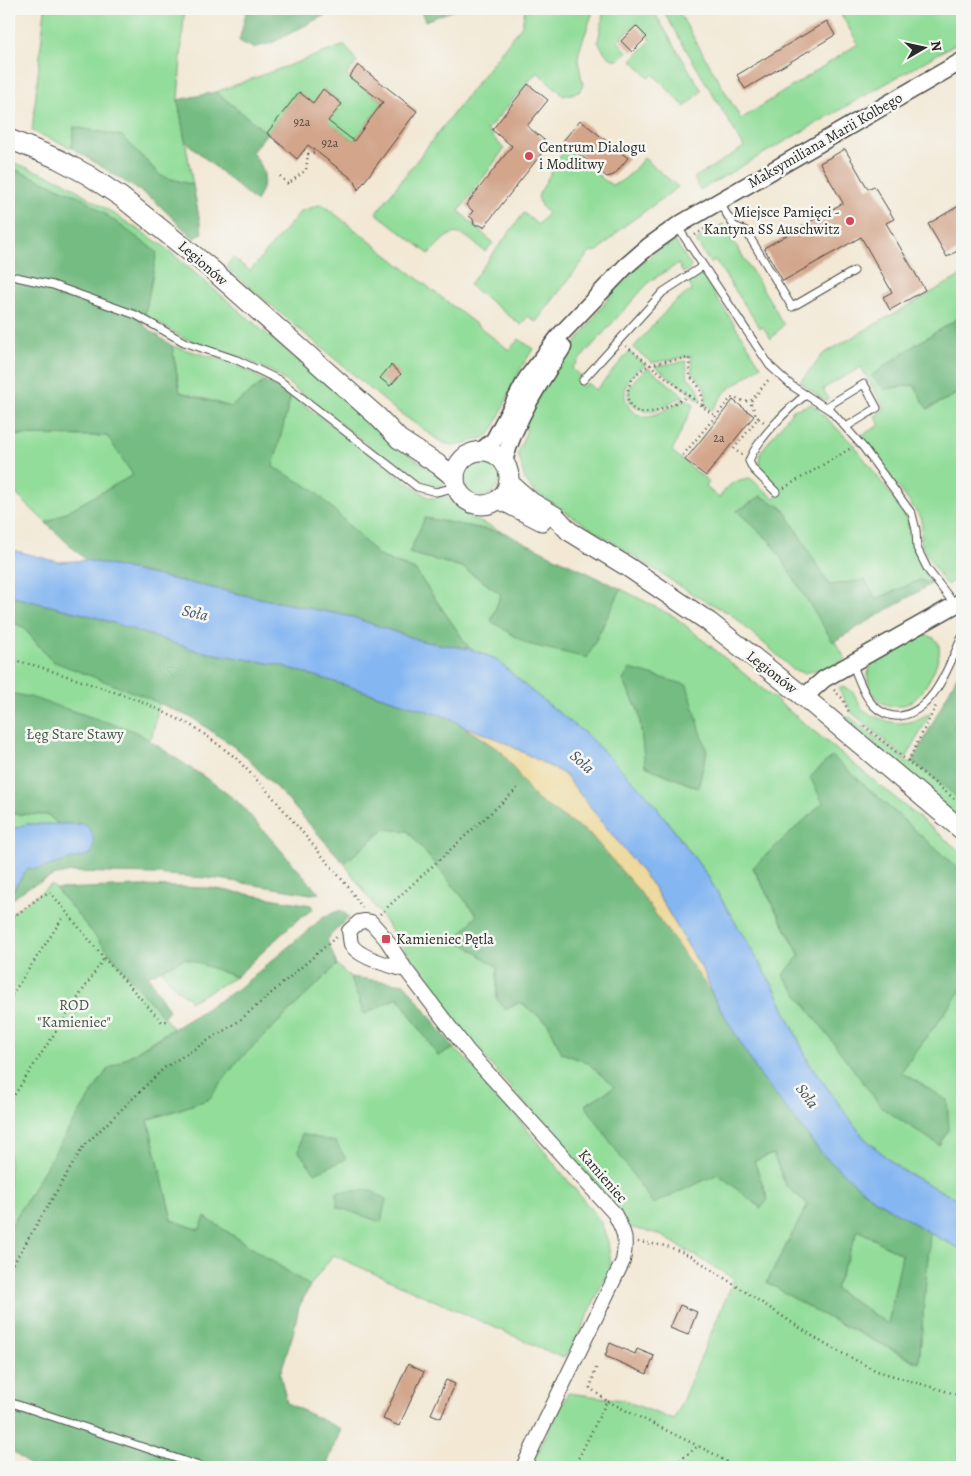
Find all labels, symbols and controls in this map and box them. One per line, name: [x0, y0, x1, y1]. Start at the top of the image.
north arrow: [898, 22, 948, 72]
text: N: [926, 40, 947, 53]
street label: Maksymiliana Marii Kolbego: [744, 87, 906, 193]
house number: 92a: [294, 114, 311, 130]
house number: 92a: [322, 135, 339, 151]
place label: Centrum Dialogu i Modlitwy: [539, 137, 647, 174]
marker: Centrum Dialogu i Modlitwy: [523, 150, 535, 162]
place label: Miejsce Pamięci - Kantyna SS Auschwitz: [703, 202, 840, 239]
marker: Miejsce Pamięci - Kantyna SS Auschwitz: [844, 215, 856, 227]
street label: Legionów: [174, 236, 232, 290]
house number: 2a: [713, 430, 725, 446]
water label: Soła: [180, 599, 211, 627]
street label: Legionów: [742, 646, 802, 698]
park label: Łęg Stare Stawy: [26, 724, 124, 744]
water label: Soła: [565, 745, 600, 779]
place label: Kamieniec Pętla: [396, 929, 494, 949]
marker: Kamieniec Pętla: [380, 933, 392, 945]
park label: ROD "Kamieniec": [37, 995, 111, 1032]
water label: Soła: [790, 1079, 824, 1114]
street label: Kamieniec: [574, 1145, 632, 1207]

